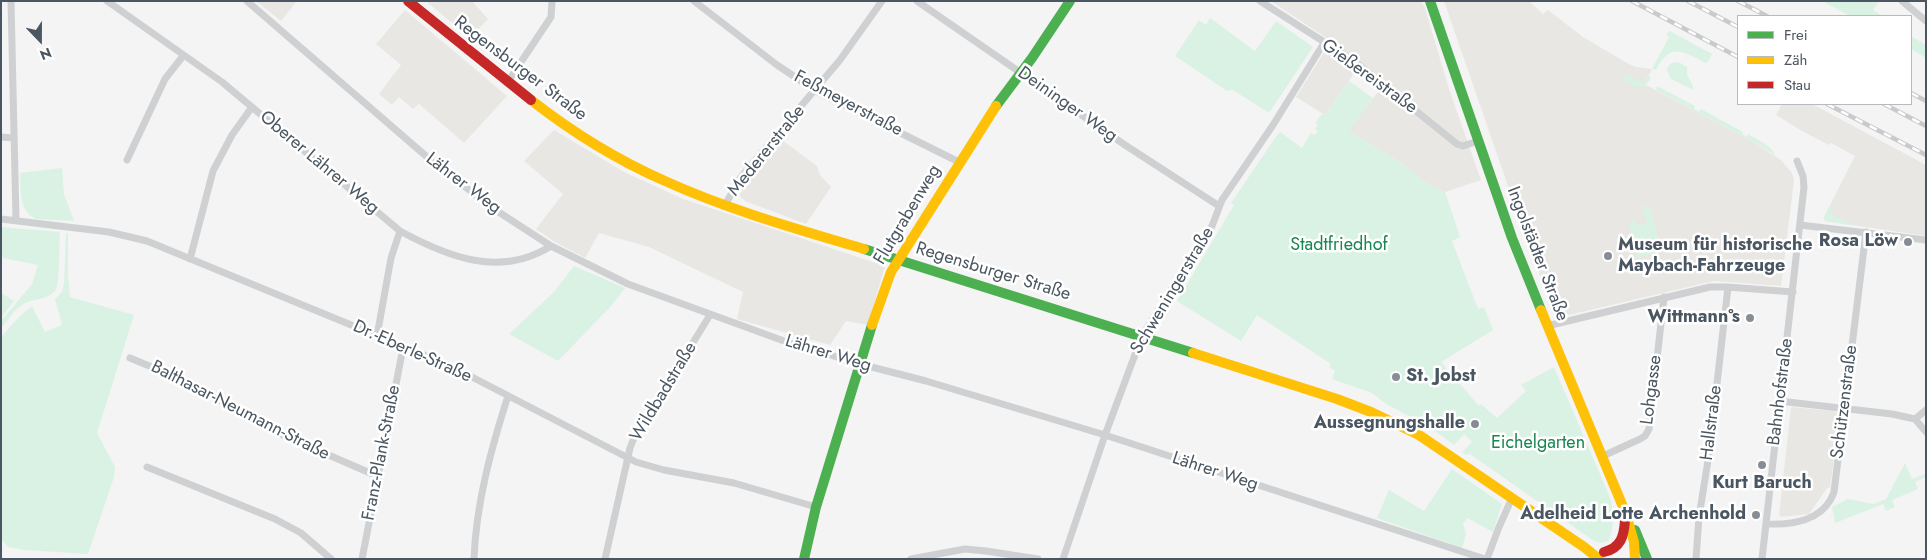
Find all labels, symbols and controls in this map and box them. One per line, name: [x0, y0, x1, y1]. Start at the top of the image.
street label: Regensburger Straße: [449, 12, 591, 126]
north arrow: [15, 15, 65, 65]
legend: [1737, 15, 1912, 105]
text: Frei: [1784, 24, 1808, 46]
street label: Gießereistraße: [1317, 35, 1421, 119]
text: N: [37, 43, 55, 65]
text: Zäh: [1784, 49, 1807, 71]
street label: Deininger Weg: [1013, 63, 1121, 147]
street label: Feßmeyerstraße: [790, 66, 906, 142]
text: Stau: [1784, 74, 1811, 96]
street label: Medererstraße: [724, 101, 810, 201]
street label: Oberer Lährer Weg: [255, 107, 383, 219]
street label: Lährer Weg: [421, 149, 505, 219]
street label: Flutgrabenweg: [870, 161, 946, 269]
street label: Ingolstädter Straße: [1501, 184, 1573, 324]
street label: Schweningerstraße: [1127, 224, 1219, 358]
place label: Rosa Löw: [1819, 231, 1898, 253]
park label: Stadtfriedhof: [1290, 235, 1388, 257]
place label: Museum für historische Maybach-Fahrzeuge: [1618, 235, 1813, 278]
marker: Rosa Löw: [1902, 236, 1914, 248]
street label: Regensburger Straße: [913, 238, 1073, 306]
marker: Museum für historische Maybach-Fahrzeuge: [1602, 250, 1614, 262]
place label: Wittmann°s: [1647, 307, 1740, 329]
marker: Wittmann°s: [1744, 312, 1756, 324]
street label: Dr.-Eberle-Straße: [349, 316, 475, 388]
street label: Lährer Weg: [782, 331, 874, 377]
street label: Bahnhofstraße: [1764, 337, 1798, 447]
street label: Wildbadstraße: [626, 338, 702, 446]
street label: Schützenstraße: [1827, 344, 1863, 460]
street label: Lohgasse: [1637, 354, 1667, 426]
street label: Balthasar-Neumann-Straße: [147, 357, 333, 465]
place label: St. Jobst: [1406, 366, 1476, 388]
marker: St. Jobst: [1390, 371, 1402, 383]
street label: Franz-Plank-Straße: [358, 384, 406, 522]
street label: Hallstraße: [1697, 384, 1727, 462]
place label: Aussegnungshalle: [1314, 413, 1465, 435]
marker: Aussegnungshalle: [1469, 418, 1481, 430]
park label: Eichelgarten: [1491, 433, 1585, 455]
street label: Lährer Weg: [1169, 448, 1261, 496]
marker: Kurt Baruch: [1756, 459, 1768, 471]
place label: Kurt Baruch: [1712, 473, 1812, 495]
place label: Adelheid Lotte Archenhold: [1520, 504, 1746, 526]
marker: Adelheid Lotte Archenhold: [1750, 509, 1762, 521]

